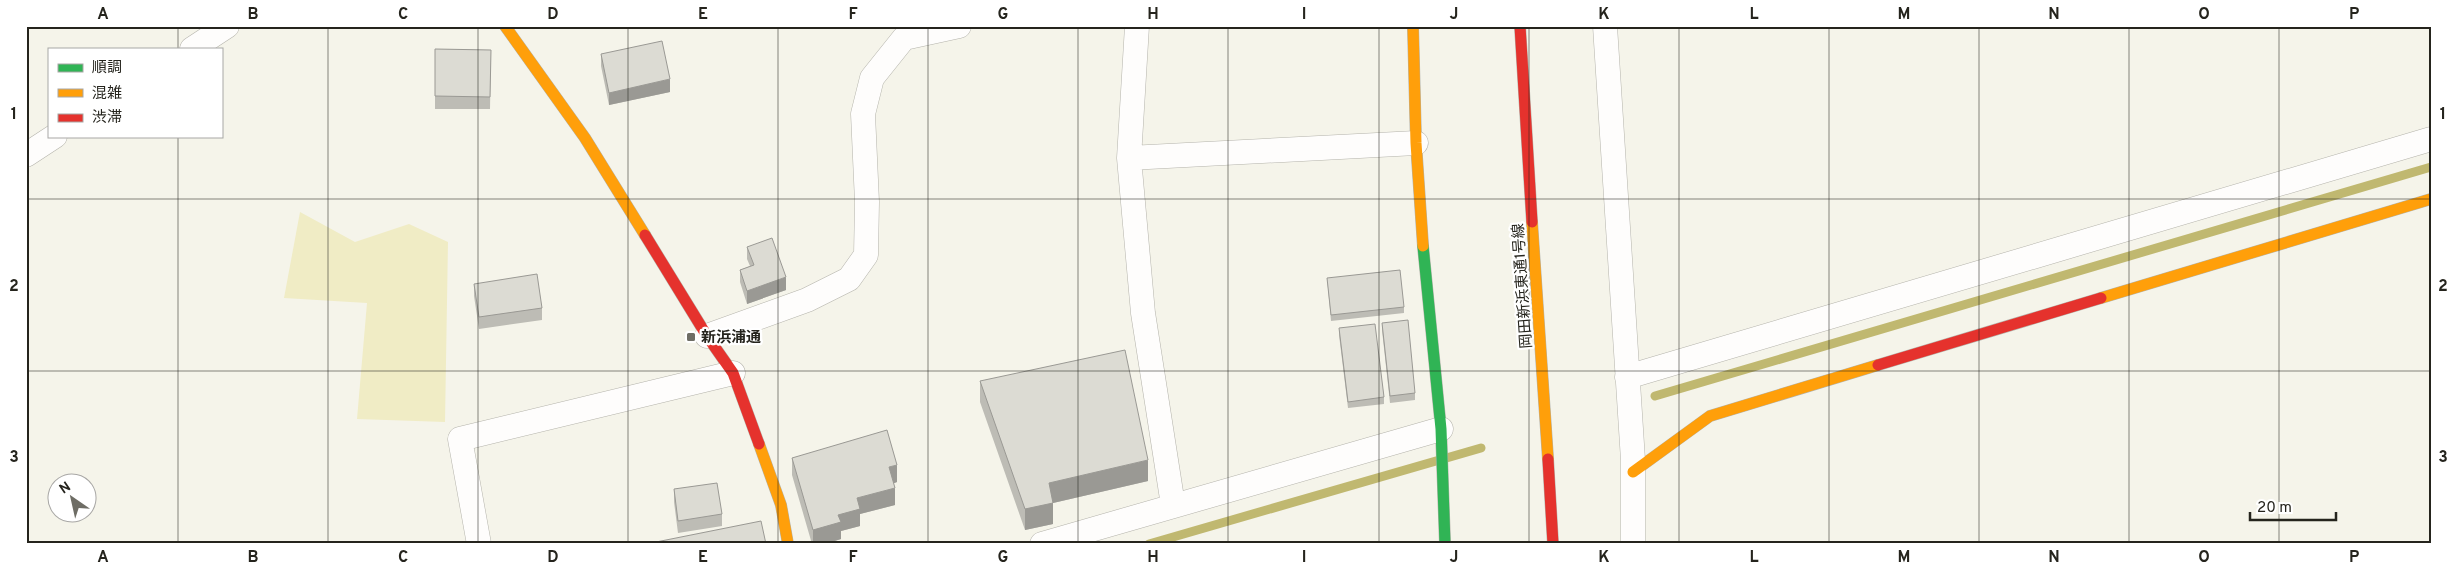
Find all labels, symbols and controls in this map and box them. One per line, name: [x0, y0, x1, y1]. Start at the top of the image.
text: A: [97, 5, 109, 25]
text: B: [247, 5, 259, 25]
text: C: [398, 5, 408, 25]
text: D: [547, 5, 559, 25]
text: E: [698, 5, 708, 25]
text: F: [848, 5, 858, 25]
text: G: [998, 5, 1008, 25]
text: H: [1147, 5, 1159, 25]
text: I: [1302, 5, 1306, 25]
text: J: [1450, 5, 1458, 25]
text: K: [1598, 5, 1610, 25]
text: L: [1749, 5, 1759, 25]
text: M: [1898, 5, 1910, 25]
text: N: [2048, 5, 2060, 25]
text: O: [2198, 5, 2210, 25]
text: P: [2349, 5, 2359, 25]
legend: [48, 48, 222, 138]
text: 順調: [92, 59, 122, 78]
text: 混雑: [92, 85, 122, 104]
text: 1: [11, 105, 17, 125]
text: 1: [2440, 105, 2446, 125]
text: 渋滞: [92, 109, 122, 128]
street label: 岡田新浜東通1号線: [1510, 223, 1537, 349]
text: 2: [9, 277, 19, 297]
text: 2: [2438, 277, 2448, 297]
place label: 新浜浦通: [701, 328, 761, 348]
marker: 新浜浦通: [685, 331, 697, 343]
text: 3: [9, 448, 19, 468]
text: 3: [2438, 448, 2448, 468]
north arrow: [48, 472, 98, 522]
text: N: [57, 479, 74, 498]
scale bar: [2250, 490, 2336, 522]
text: 20 m: [2257, 499, 2292, 518]
text: A: [97, 548, 109, 568]
text: B: [247, 548, 259, 568]
text: C: [398, 548, 408, 568]
text: D: [547, 548, 559, 568]
text: E: [698, 548, 708, 568]
text: F: [848, 548, 858, 568]
text: G: [998, 548, 1008, 568]
text: H: [1147, 548, 1159, 568]
text: I: [1302, 548, 1306, 568]
text: J: [1450, 548, 1458, 568]
text: K: [1598, 548, 1610, 568]
text: L: [1749, 548, 1759, 568]
text: M: [1898, 548, 1910, 568]
text: N: [2048, 548, 2060, 568]
text: O: [2198, 548, 2210, 568]
text: P: [2349, 548, 2359, 568]

